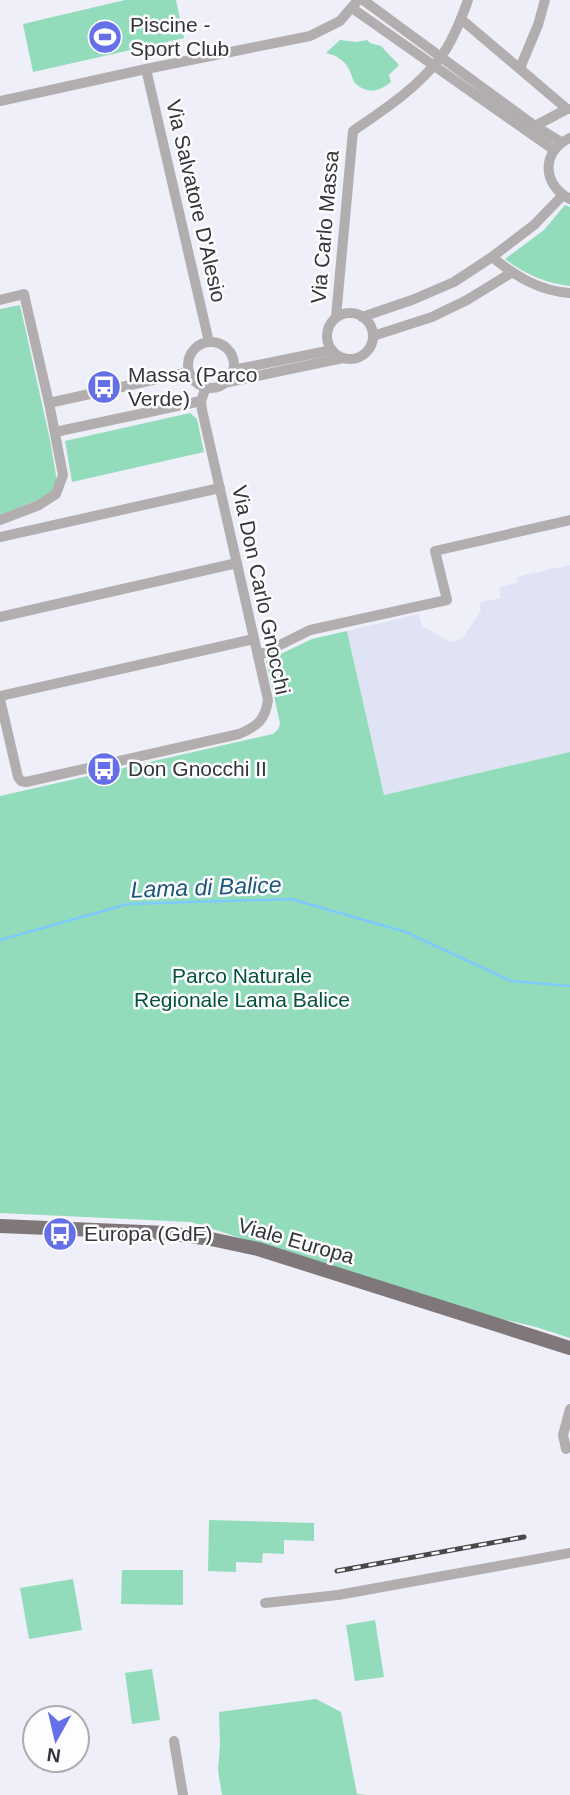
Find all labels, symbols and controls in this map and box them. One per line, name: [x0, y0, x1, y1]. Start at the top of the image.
place label: Piscine - Sport Club: [130, 13, 229, 60]
sports icon: Piscine - Sport Club: [86, 18, 124, 56]
street label: Via Salvatore D'Alesio: [162, 98, 231, 304]
street label: Via Carlo Massa: [306, 149, 343, 305]
place label: Massa (Parco Verde): [128, 363, 258, 410]
bus stop icon: Massa (Parco Verde): [85, 368, 123, 406]
street label: Via Don Carlo Gnocchi: [228, 483, 295, 697]
bus stop icon: Don Gnocchi II: [85, 750, 123, 788]
place label: Don Gnocchi II: [128, 757, 267, 780]
water label: Lama di Balice: [130, 871, 282, 903]
park label: Parco Naturale Regionale Lama Balice: [134, 964, 350, 1011]
street label: Viale Europa: [235, 1213, 357, 1268]
bus stop icon: Europa (GdF): [41, 1215, 79, 1253]
place label: Europa (GdF): [84, 1222, 212, 1245]
north arrow: [21, 1704, 91, 1774]
text: N: [45, 1744, 62, 1767]

